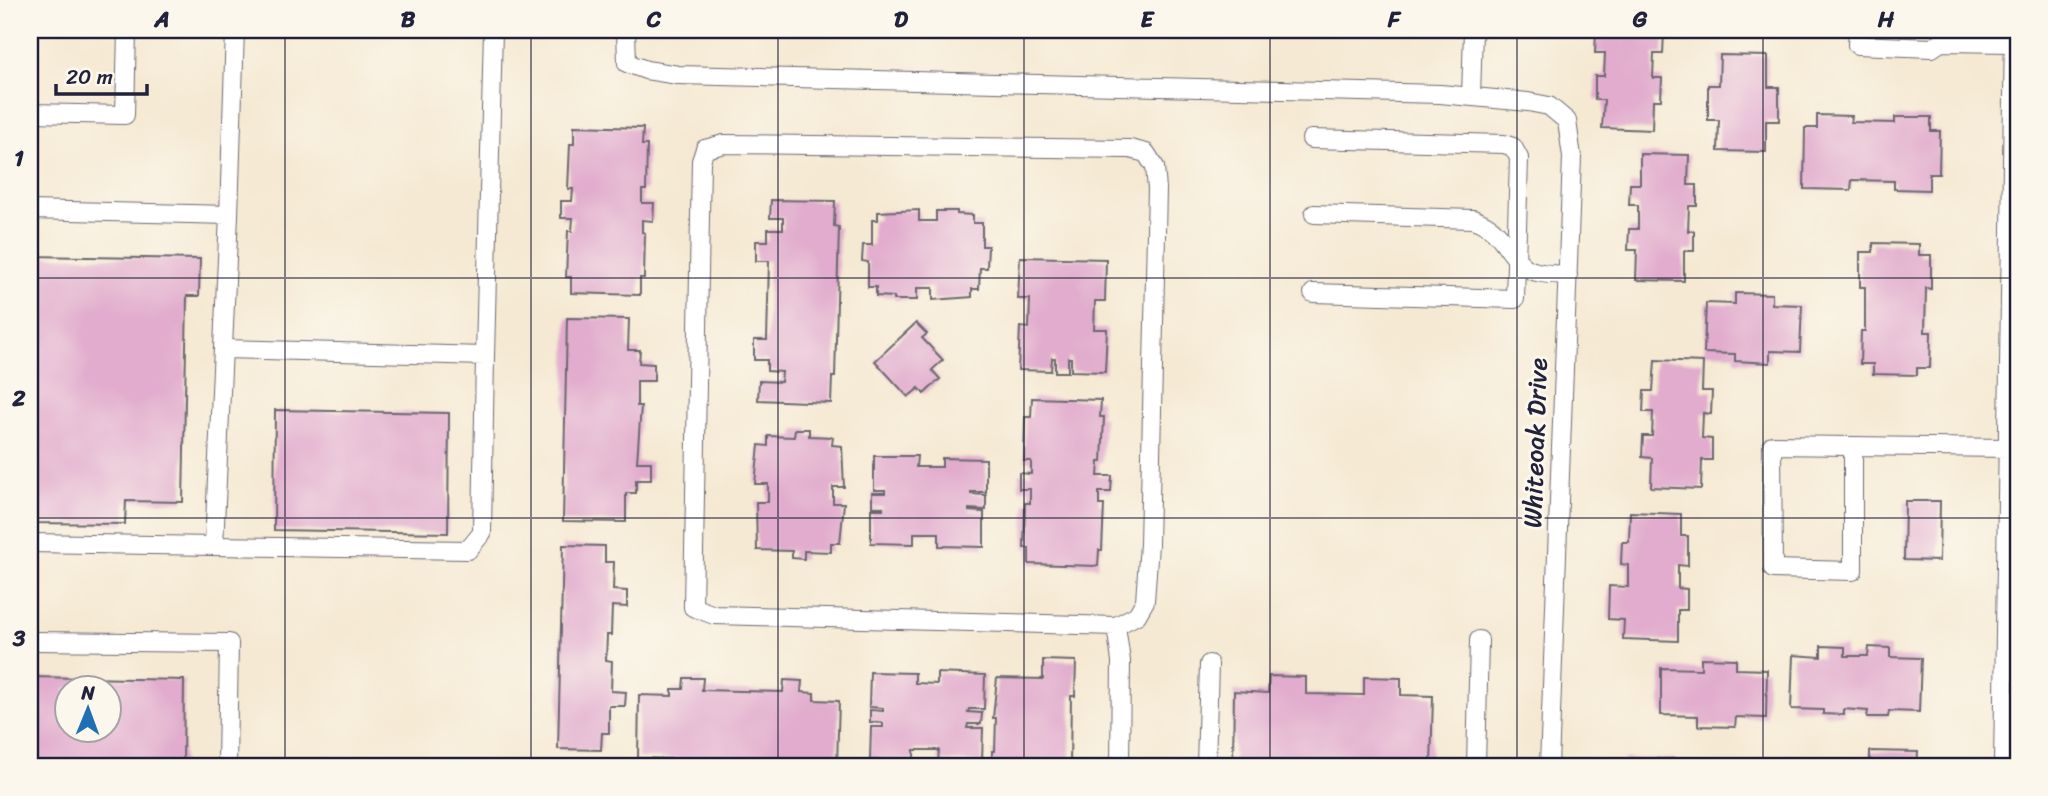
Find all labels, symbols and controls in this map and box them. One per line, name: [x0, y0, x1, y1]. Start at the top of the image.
text: A: [153, 0, 170, 40]
text: B: [401, 0, 416, 40]
text: C: [646, 0, 662, 40]
text: D: [894, 0, 909, 40]
text: E: [1141, 0, 1156, 40]
text: F: [1387, 0, 1402, 40]
text: G: [1632, 0, 1648, 40]
text: H: [1877, 0, 1895, 40]
scale bar: [56, 52, 147, 96]
text: 20 m: [66, 58, 113, 96]
text: 1: [14, 138, 24, 179]
street label: Whiteoak Drive: [1509, 357, 1561, 529]
text: 2: [11, 378, 26, 419]
text: 3: [12, 618, 26, 659]
north arrow: [52, 674, 122, 744]
text: N: [80, 676, 96, 709]

